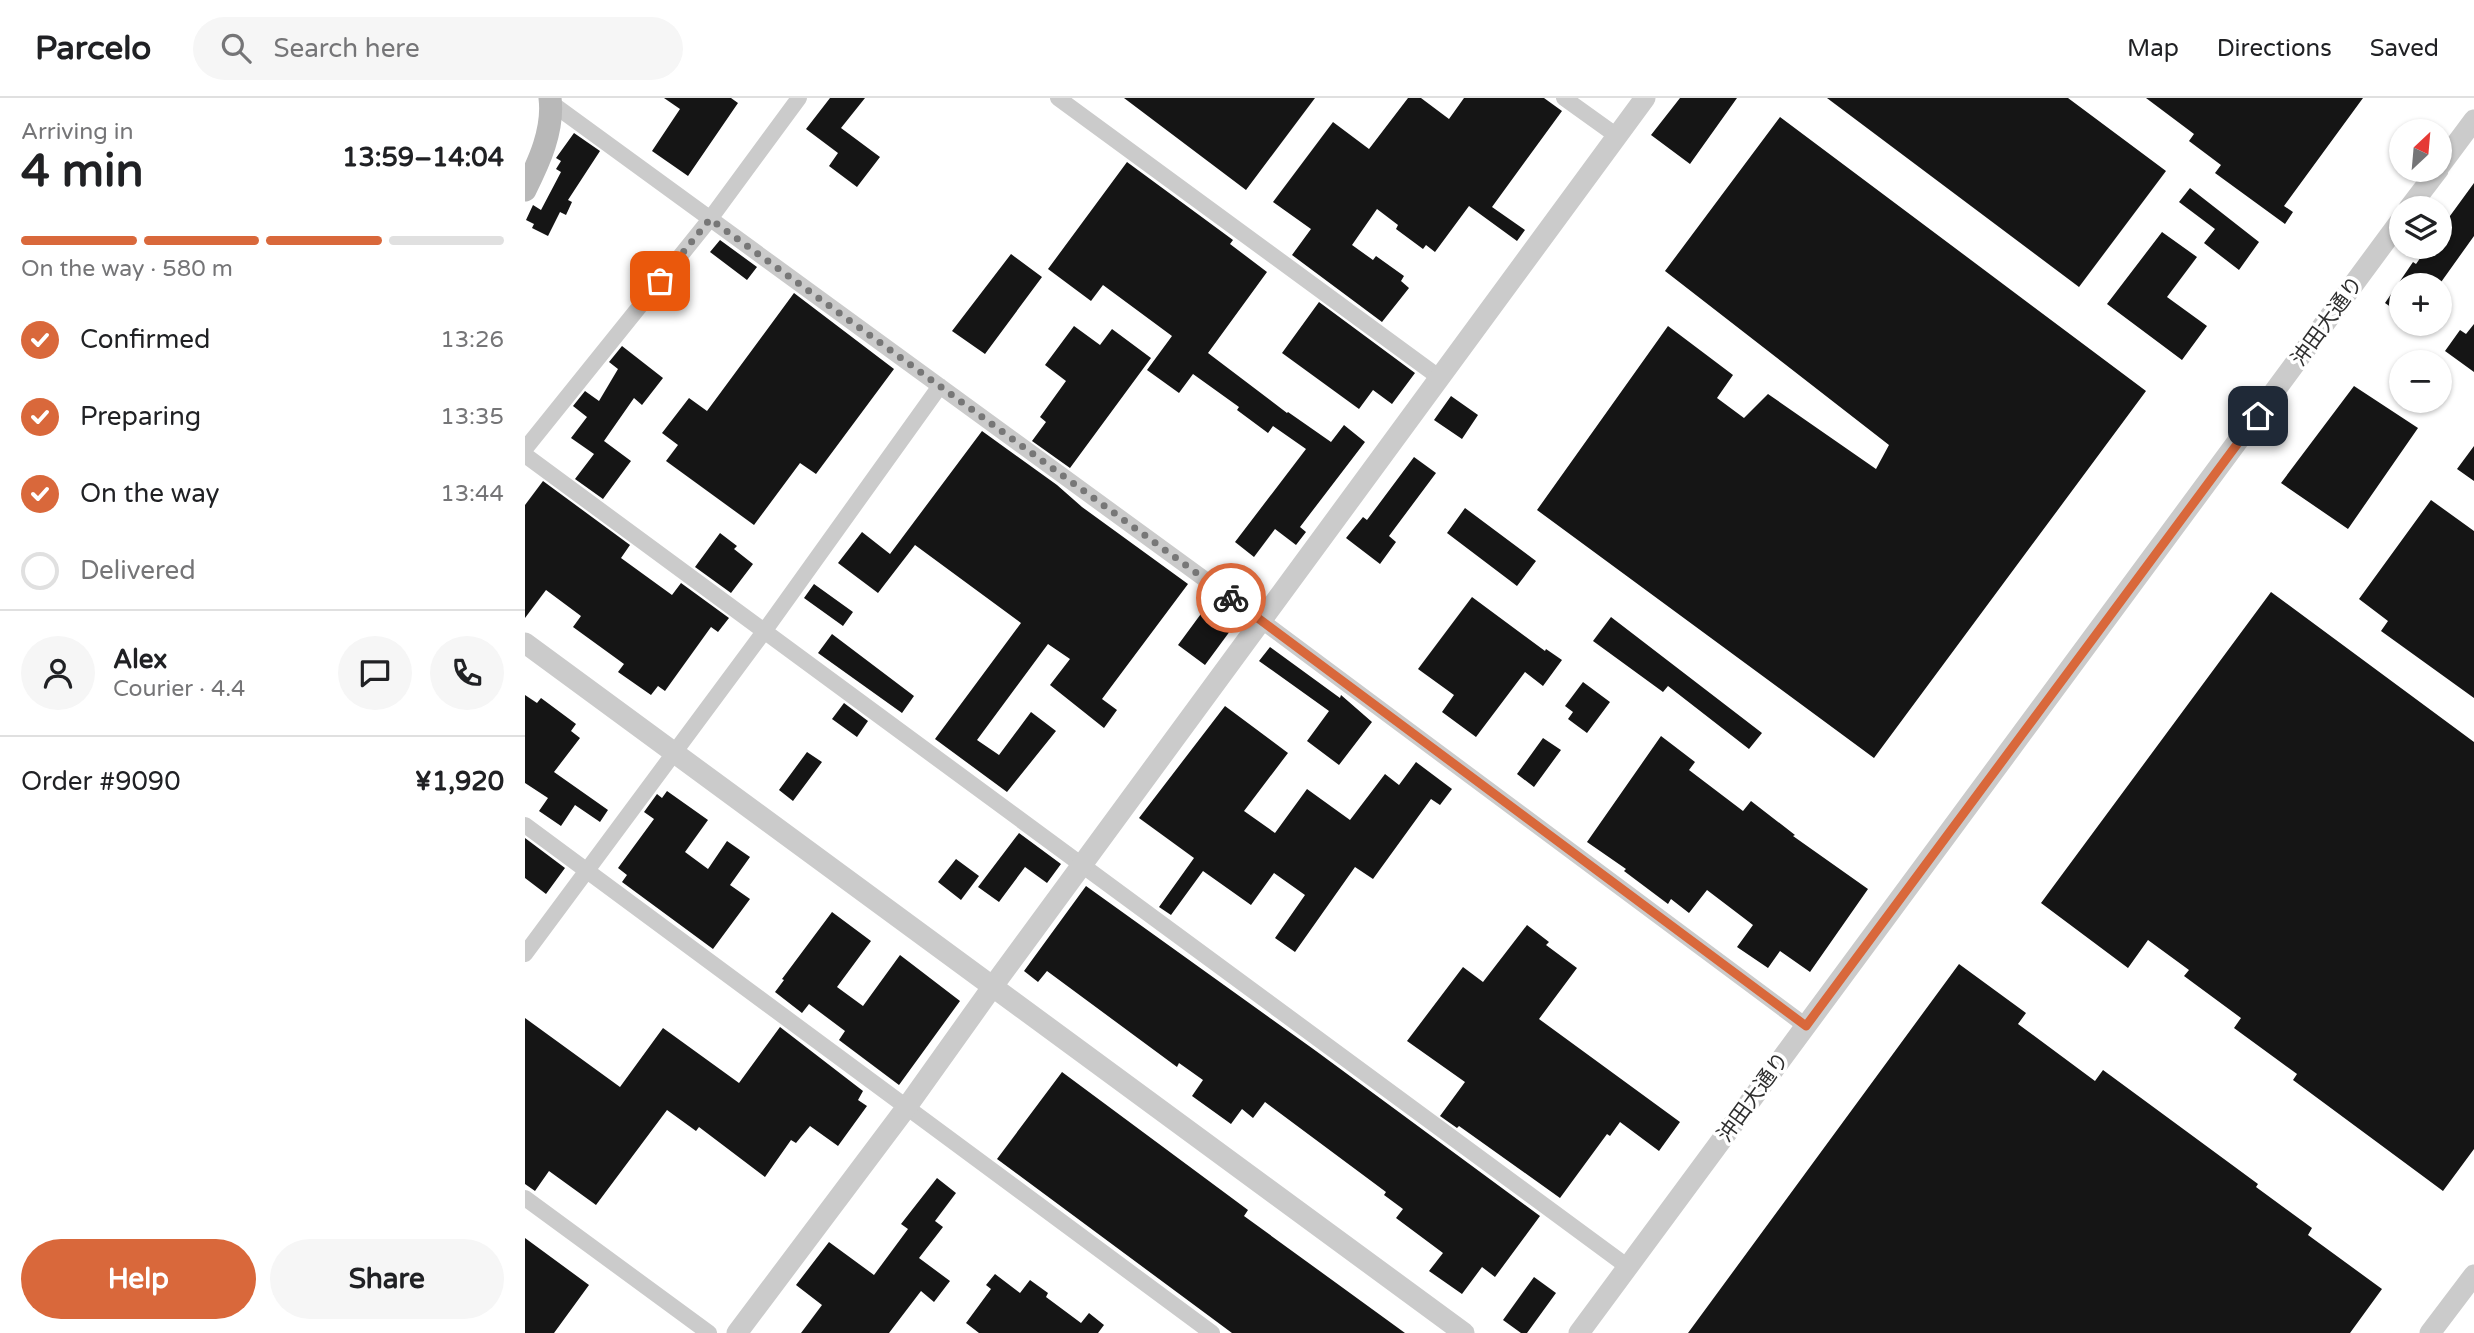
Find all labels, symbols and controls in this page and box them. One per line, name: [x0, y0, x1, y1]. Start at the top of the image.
search box: [193, 17, 683, 80]
text: Parcelo: [35, 29, 151, 68]
icon: search: [217, 29, 255, 67]
text: Search here: [273, 33, 420, 64]
text: Map: [2127, 34, 2179, 63]
text: Directions: [2217, 34, 2332, 63]
text: Saved: [2370, 34, 2439, 63]
text: Arriving in: [21, 118, 134, 146]
north arrow: [2389, 119, 2452, 182]
map controls: [2389, 119, 2452, 413]
text: 13:59–14:04: [342, 142, 504, 173]
text: 4 min: [21, 144, 144, 199]
button: layers: [2389, 196, 2452, 259]
pin: [630, 251, 690, 311]
text: On the way · 580 m: [21, 255, 233, 283]
icon: bag: [641, 262, 679, 300]
street label: 沖田大通り: [2286, 271, 2368, 371]
button: +: [2389, 273, 2452, 336]
icon: check: [21, 321, 59, 359]
text: Confirmed: [80, 324, 210, 355]
text: 13:26: [440, 326, 504, 354]
button: −: [2389, 350, 2452, 413]
pin: [2228, 386, 2288, 446]
icon: home: [2239, 397, 2277, 435]
icon: check: [21, 398, 59, 436]
text: Preparing: [80, 401, 201, 432]
text: 13:35: [440, 403, 504, 431]
icon: check: [21, 475, 59, 513]
text: On the way: [80, 478, 220, 509]
text: 13:44: [440, 480, 504, 508]
text: Delivered: [80, 555, 196, 586]
courier: [1196, 563, 1266, 633]
icon: bike: [1212, 579, 1250, 617]
button: person: [21, 636, 95, 710]
button: chat: [338, 636, 412, 710]
button: phone: [430, 636, 504, 710]
text: Alex: [113, 644, 167, 675]
text: Courier · 4.4: [113, 675, 245, 703]
text: Order #9090: [21, 766, 181, 797]
text: ¥1,920: [415, 766, 504, 797]
street label: 沖田大通り: [1712, 1047, 1794, 1147]
button: Help: [21, 1239, 256, 1319]
button: Share: [270, 1239, 504, 1319]

